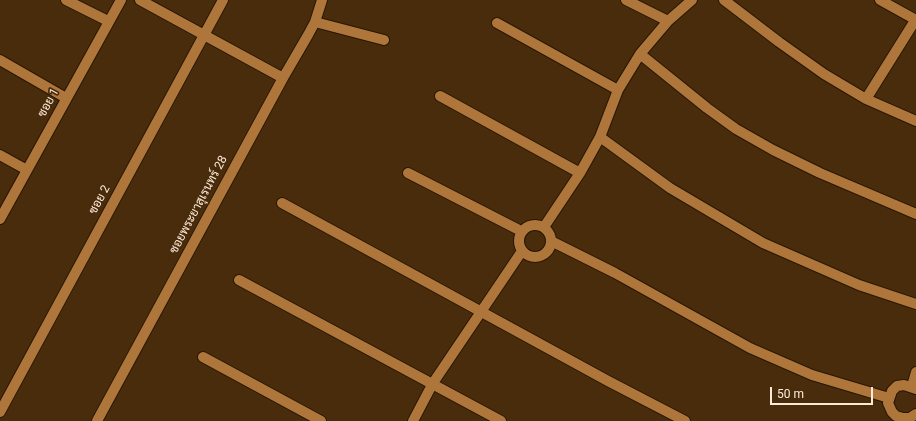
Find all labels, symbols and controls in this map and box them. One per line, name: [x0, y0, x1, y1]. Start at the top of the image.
street label: ซอย 1: [35, 86, 63, 120]
street label: ซอยพระยาสุเรนทร์ 28: [167, 153, 231, 257]
street label: ซอย 2: [86, 183, 114, 217]
scale bar: [772, 379, 875, 405]
text: 50 m: [777, 387, 804, 401]

